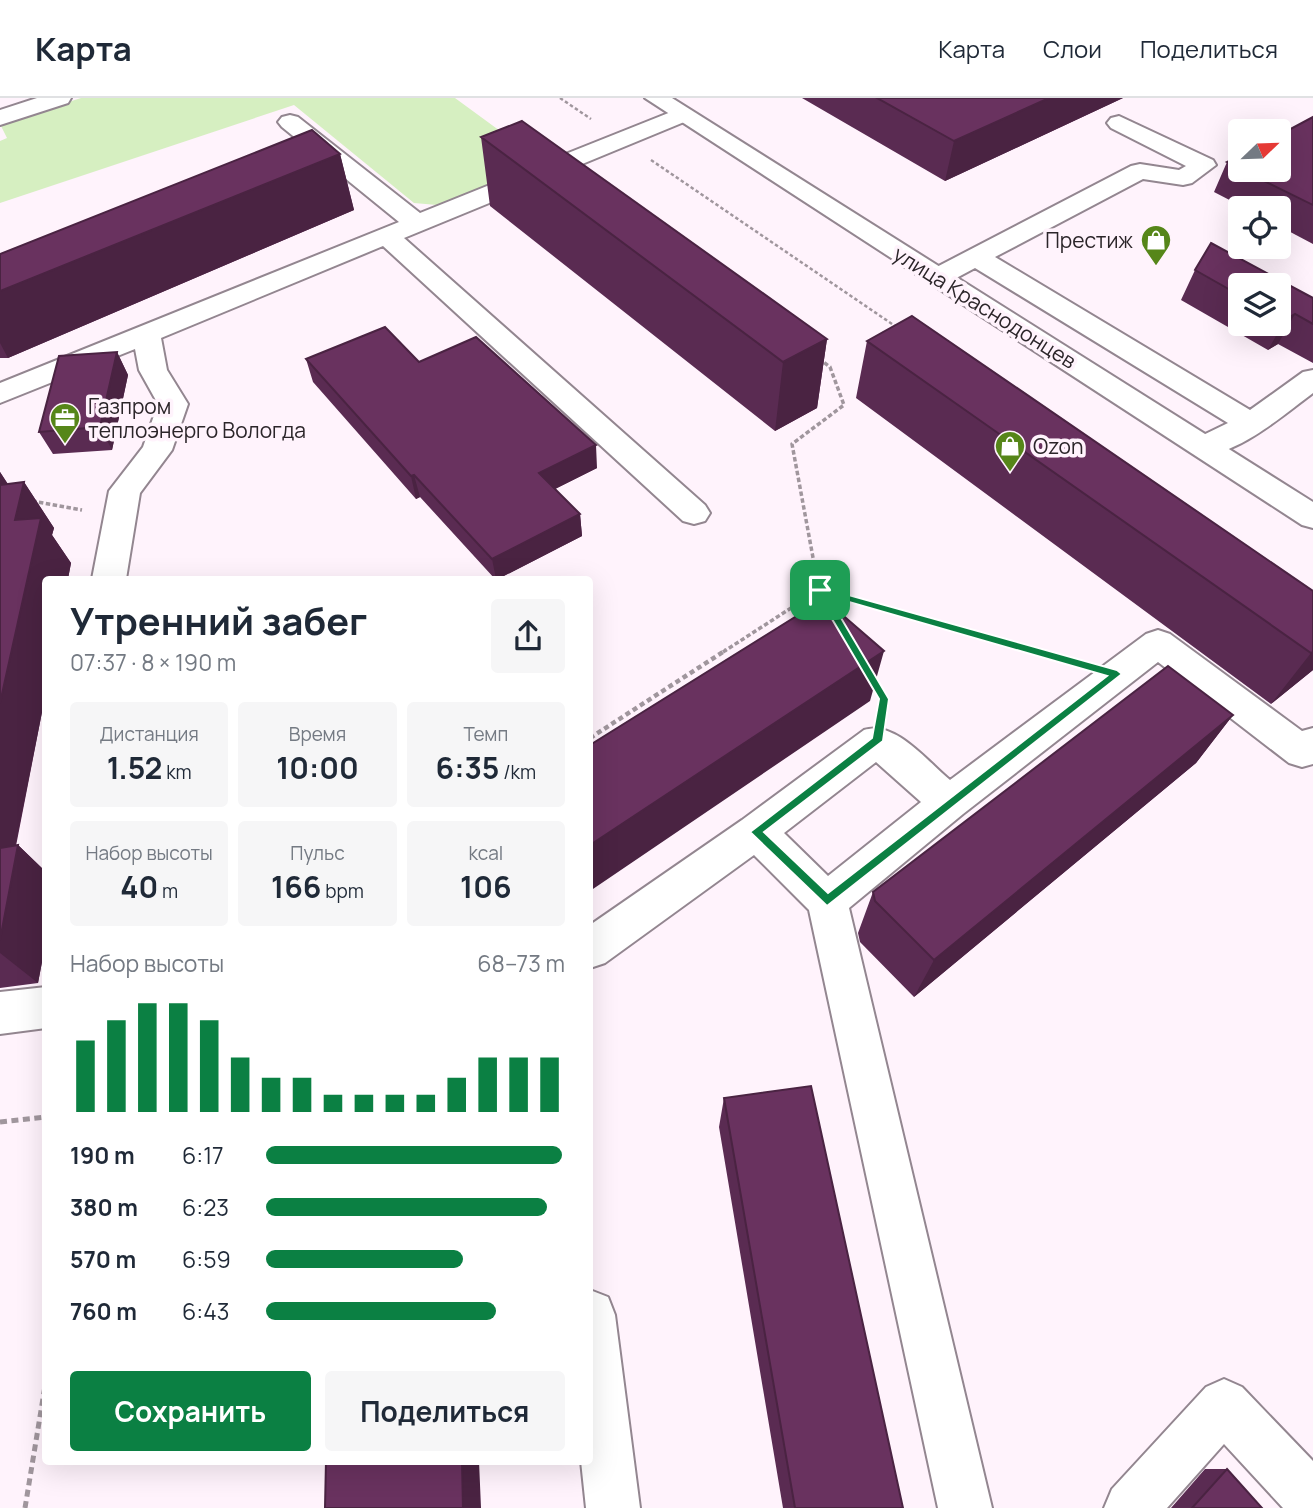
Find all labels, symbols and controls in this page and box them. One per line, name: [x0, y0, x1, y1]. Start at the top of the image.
text: Карта: [35, 26, 132, 71]
text: Карта: [938, 32, 1005, 65]
text: Слои: [1043, 32, 1102, 65]
text: Поделиться: [1140, 32, 1278, 65]
north arrow: [1228, 119, 1292, 182]
map controls: [1228, 119, 1291, 336]
button: locate: [1228, 196, 1291, 259]
shop icon: Престиж: [1139, 223, 1173, 267]
place label: Престиж: [1045, 226, 1133, 254]
street label: улица Краснодонцев: [888, 239, 1082, 375]
button: layers: [1228, 273, 1291, 336]
place label: Газпром теплоэнерго Вологда: [88, 392, 306, 444]
office icon: Газпром теплоэнерго Вологда: [48, 401, 82, 445]
shop icon: Ozon: [993, 429, 1027, 473]
place label: Ozon: [1033, 432, 1083, 460]
pin: [790, 560, 850, 620]
icon: arrive: [801, 571, 839, 609]
text: Утренний забег: [70, 594, 367, 646]
button: share: [491, 599, 565, 673]
text: 07:37 · 8 × 190 m: [70, 646, 236, 678]
text: Дистанция: [100, 721, 199, 747]
text: Время: [289, 721, 346, 747]
text: Темп: [463, 721, 508, 747]
text: 1.52: [107, 747, 162, 788]
text: 10:00: [276, 747, 359, 788]
text: 6:35: [435, 747, 499, 788]
text: km: [162, 759, 192, 785]
text: /km: [499, 759, 536, 785]
text: Набор высоты: [85, 840, 213, 866]
text: Пульс: [290, 840, 345, 866]
text: kcal: [468, 840, 503, 866]
text: 40: [120, 866, 158, 907]
text: 166: [271, 866, 322, 907]
text: 106: [460, 866, 512, 907]
text: m: [158, 878, 178, 904]
text: bpm: [322, 878, 364, 904]
text: Набор высоты: [70, 947, 224, 979]
text: 68–73 m: [477, 947, 565, 979]
text: 190 m: [70, 1139, 135, 1171]
text: 6:17: [182, 1139, 224, 1171]
text: 380 m: [70, 1191, 138, 1223]
text: 6:23: [182, 1191, 229, 1223]
text: 570 m: [70, 1243, 136, 1275]
text: 6:59: [182, 1243, 231, 1275]
text: 760 m: [70, 1295, 137, 1327]
text: 6:43: [182, 1295, 229, 1327]
button: Сохранить: [70, 1371, 311, 1451]
button: Поделиться: [325, 1371, 565, 1451]

